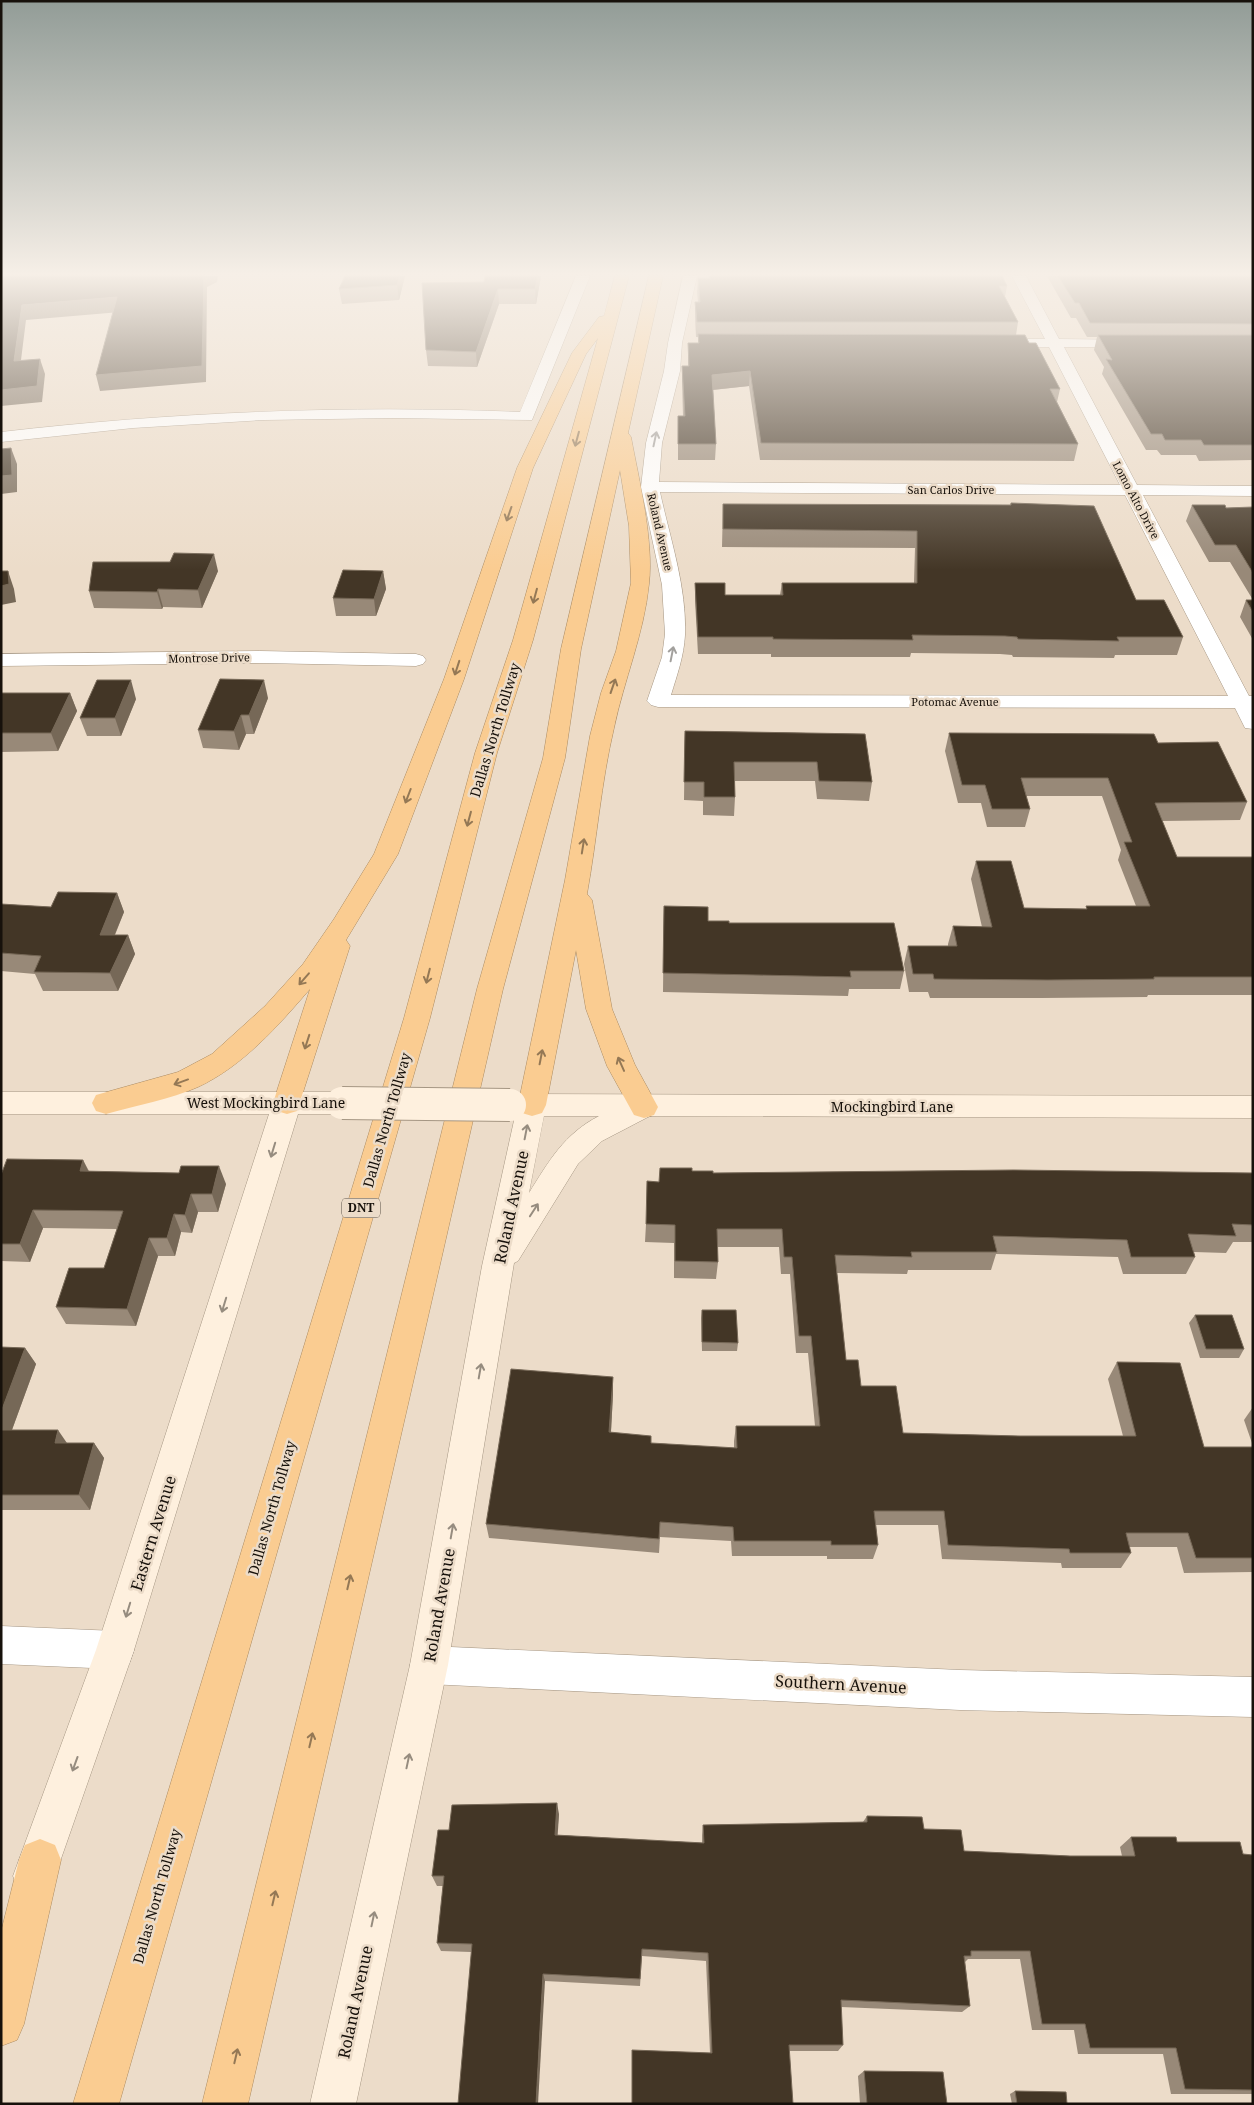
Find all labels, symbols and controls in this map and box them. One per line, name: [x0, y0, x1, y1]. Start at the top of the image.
one-way arrow: [572, 431, 582, 447]
one-way arrow: [651, 431, 661, 447]
street label: Lomo Alto Drive: [1110, 458, 1163, 541]
street label: San Carlos Drive: [908, 482, 995, 497]
street label: Roland Avenue: [644, 492, 677, 572]
one-way arrow: [504, 506, 513, 522]
one-way arrow: [530, 587, 539, 603]
one-way arrow: [668, 647, 677, 663]
street label: Montrose Drive: [168, 649, 250, 666]
one-way arrow: [452, 660, 461, 676]
street label: Dallas North Tollway: [465, 660, 524, 799]
one-way arrow: [609, 679, 618, 695]
street label: Potomac Avenue: [911, 694, 999, 709]
one-way arrow: [403, 788, 412, 804]
one-way arrow: [464, 810, 473, 826]
one-way arrow: [578, 838, 588, 854]
one-way arrow: [423, 968, 432, 984]
one-way arrow: [298, 972, 310, 985]
one-way arrow: [302, 1033, 312, 1049]
one-way arrow: [537, 1049, 547, 1065]
street label: Dallas North Tollway: [358, 1050, 415, 1190]
one-way arrow: [615, 1057, 625, 1072]
one-way arrow: [174, 1078, 189, 1087]
street label: West Mockingbird Lane: [187, 1093, 345, 1112]
street label: Mockingbird Lane: [831, 1097, 953, 1116]
one-way arrow: [522, 1125, 532, 1141]
one-way arrow: [268, 1142, 277, 1157]
street label: Roland Avenue: [488, 1148, 534, 1266]
road number: DNT: [342, 1198, 380, 1218]
one-way arrow: [529, 1203, 539, 1217]
one-way arrow: [219, 1297, 229, 1313]
one-way arrow: [475, 1363, 485, 1379]
street label: Dallas North Tollway: [243, 1438, 300, 1578]
street label: Eastern Avenue: [125, 1473, 181, 1593]
one-way arrow: [447, 1523, 457, 1539]
street label: Roland Avenue: [418, 1546, 460, 1664]
one-way arrow: [345, 1575, 354, 1591]
one-way arrow: [123, 1602, 132, 1617]
street label: Southern Avenue: [775, 1670, 907, 1698]
one-way arrow: [307, 1733, 316, 1749]
one-way arrow: [404, 1753, 413, 1769]
one-way arrow: [70, 1755, 79, 1771]
street label: Dallas North Tollway: [128, 1826, 185, 1966]
one-way arrow: [270, 1891, 279, 1907]
one-way arrow: [369, 1912, 378, 1928]
street label: Roland Avenue: [332, 1943, 378, 2061]
one-way arrow: [232, 2049, 241, 2065]

